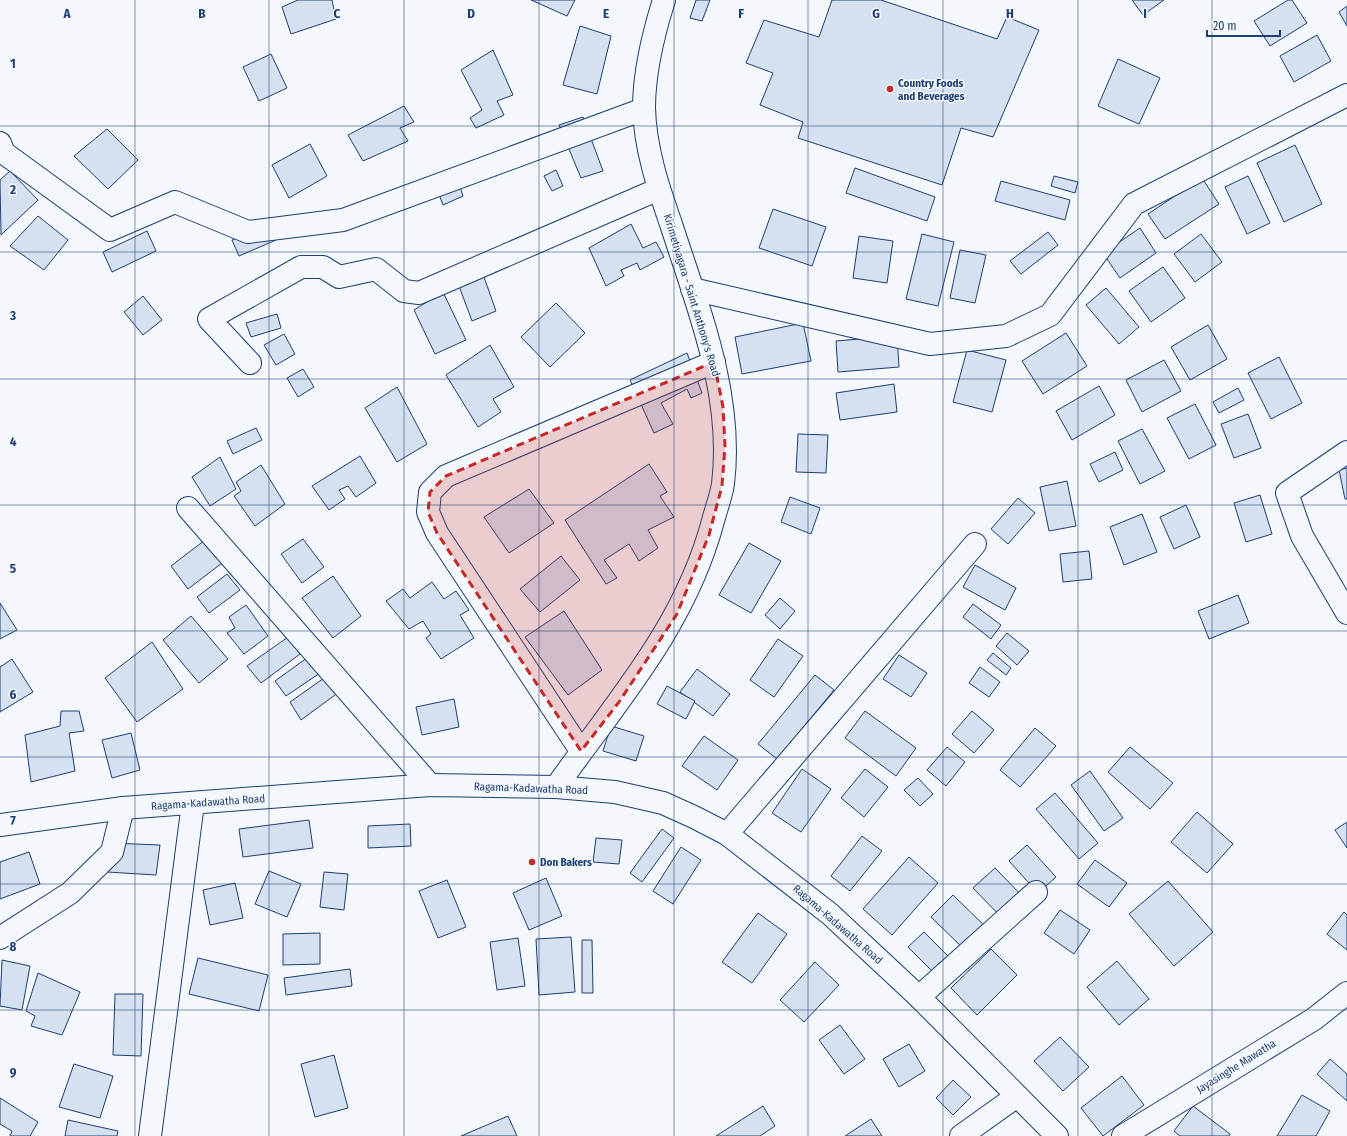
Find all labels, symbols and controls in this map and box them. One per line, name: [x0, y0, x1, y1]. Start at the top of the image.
text: A: [62, 6, 71, 21]
text: B: [198, 6, 206, 21]
text: C: [334, 6, 341, 21]
text: D: [467, 6, 475, 21]
text: E: [603, 6, 609, 21]
text: F: [738, 6, 744, 21]
text: G: [872, 6, 880, 21]
text: H: [1006, 6, 1014, 21]
text: I: [1143, 6, 1147, 21]
scale bar: [1207, 12, 1280, 38]
text: 20 m: [1213, 19, 1237, 33]
text: 1: [10, 56, 16, 71]
place label: Country Foods and Beverages: [898, 77, 965, 103]
marker: Country Foods and Beverages: [885, 84, 895, 94]
text: 2: [9, 182, 16, 197]
street label: Kirimetiyagara - Saint Anthony's Road: [661, 212, 722, 378]
text: 3: [9, 308, 16, 323]
text: 4: [10, 434, 17, 449]
text: 5: [10, 561, 16, 576]
text: 6: [10, 687, 17, 702]
street label: Ragama-Kadawatha Road: [474, 780, 588, 797]
street label: Ragama-Kadawatha Road: [151, 792, 266, 813]
text: 7: [10, 813, 16, 828]
place label: Don Bakers: [540, 856, 592, 869]
marker: Don Bakers: [527, 857, 537, 867]
street label: Ragama-Kadawatha Road: [790, 882, 885, 967]
text: 8: [10, 939, 17, 954]
street label: Jayasinghe Mawatha: [1194, 1037, 1278, 1096]
text: 9: [10, 1065, 17, 1080]

